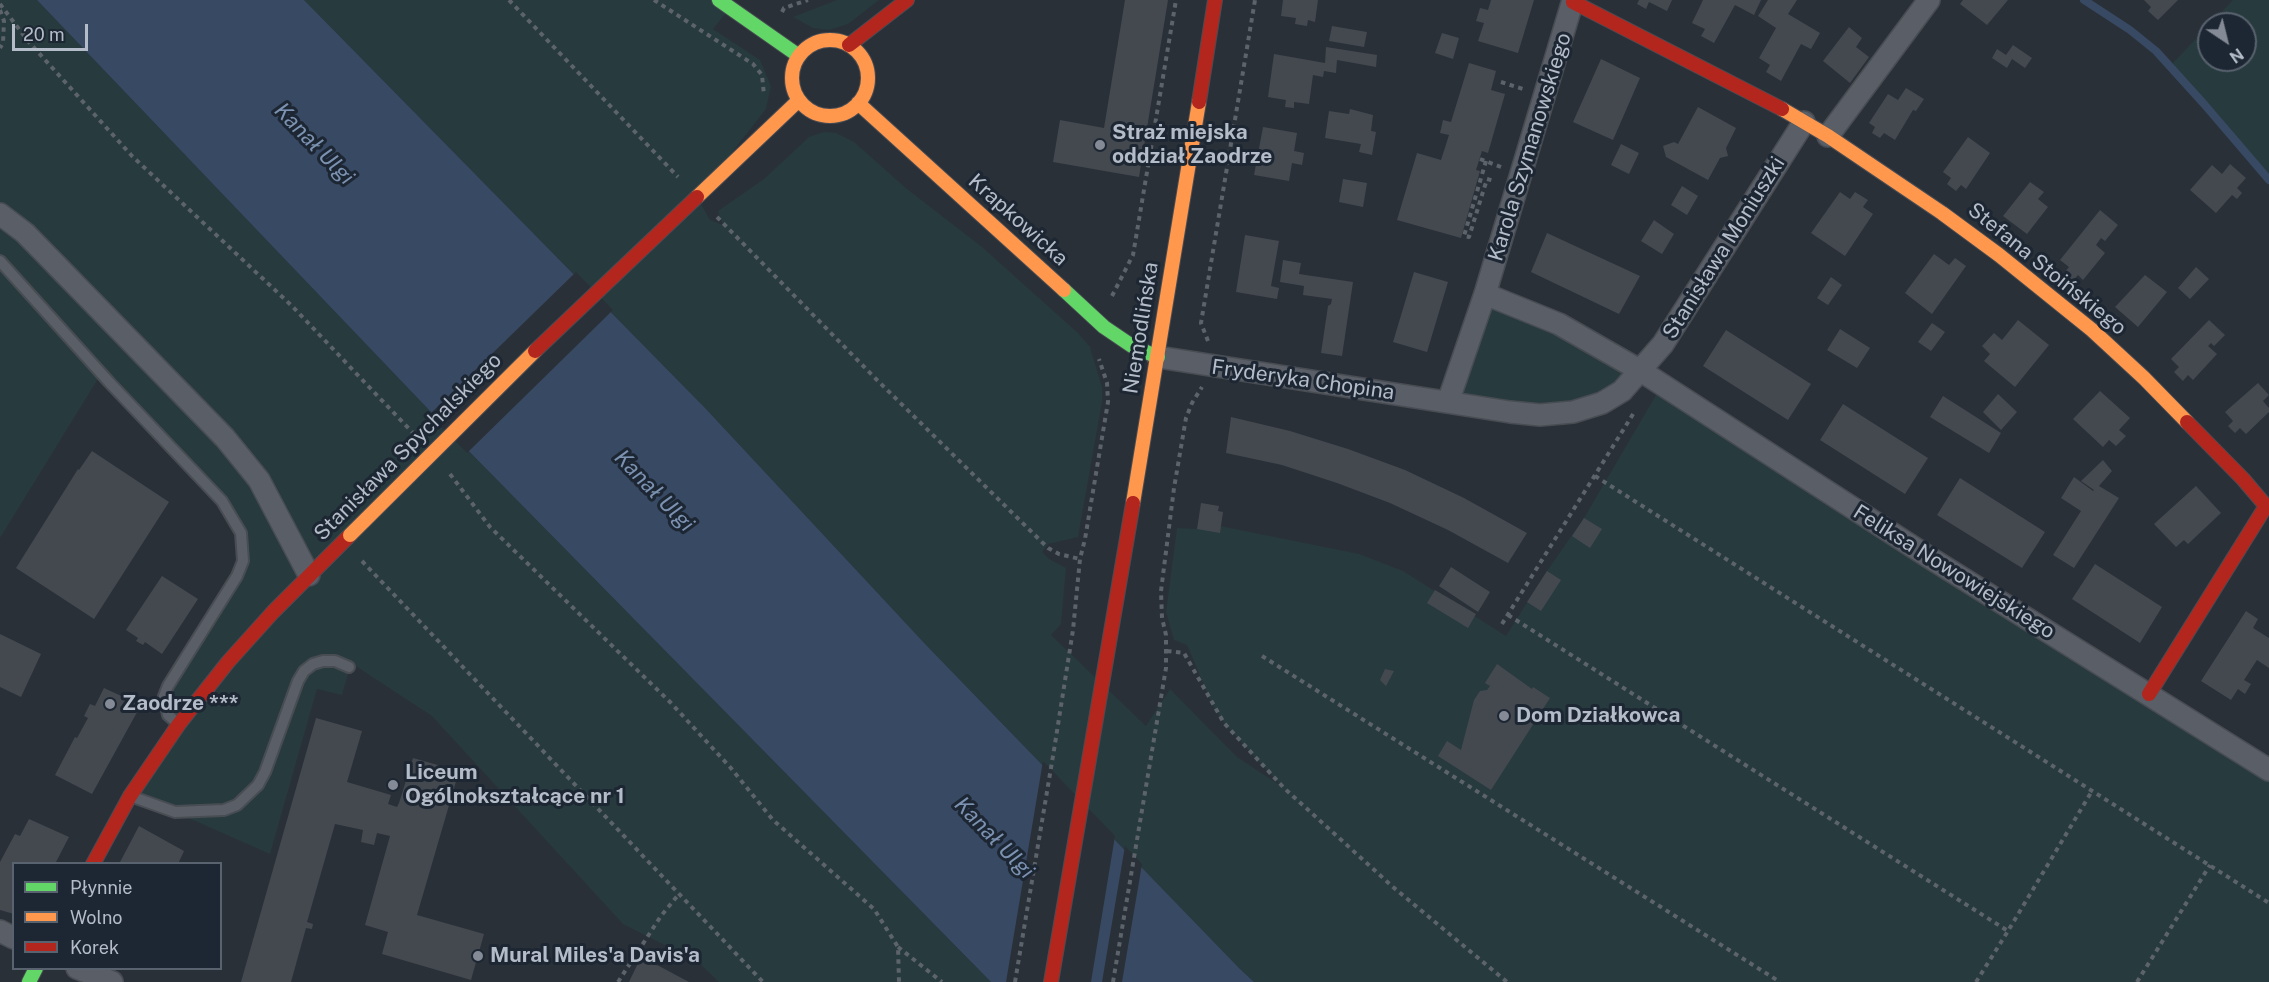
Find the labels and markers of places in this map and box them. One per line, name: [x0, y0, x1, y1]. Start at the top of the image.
place label: Straż miejska oddział Zaodrze: [1112, 120, 1272, 170]
marker: Straż miejska oddział Zaodrze: [1093, 138, 1107, 152]
place label: Zaodrze ***: [122, 691, 239, 717]
marker: Zaodrze ***: [103, 697, 117, 711]
place label: Dom Działkowca: [1516, 703, 1680, 729]
marker: Dom Działkowca: [1497, 709, 1511, 723]
place label: Liceum Ogólnokształcące nr 1: [405, 760, 625, 810]
marker: Liceum Ogólnokształcące nr 1: [386, 778, 400, 792]
place label: Mural Miles'a Davis'a: [490, 943, 700, 969]
marker: Mural Miles'a Davis'a: [471, 949, 485, 963]

